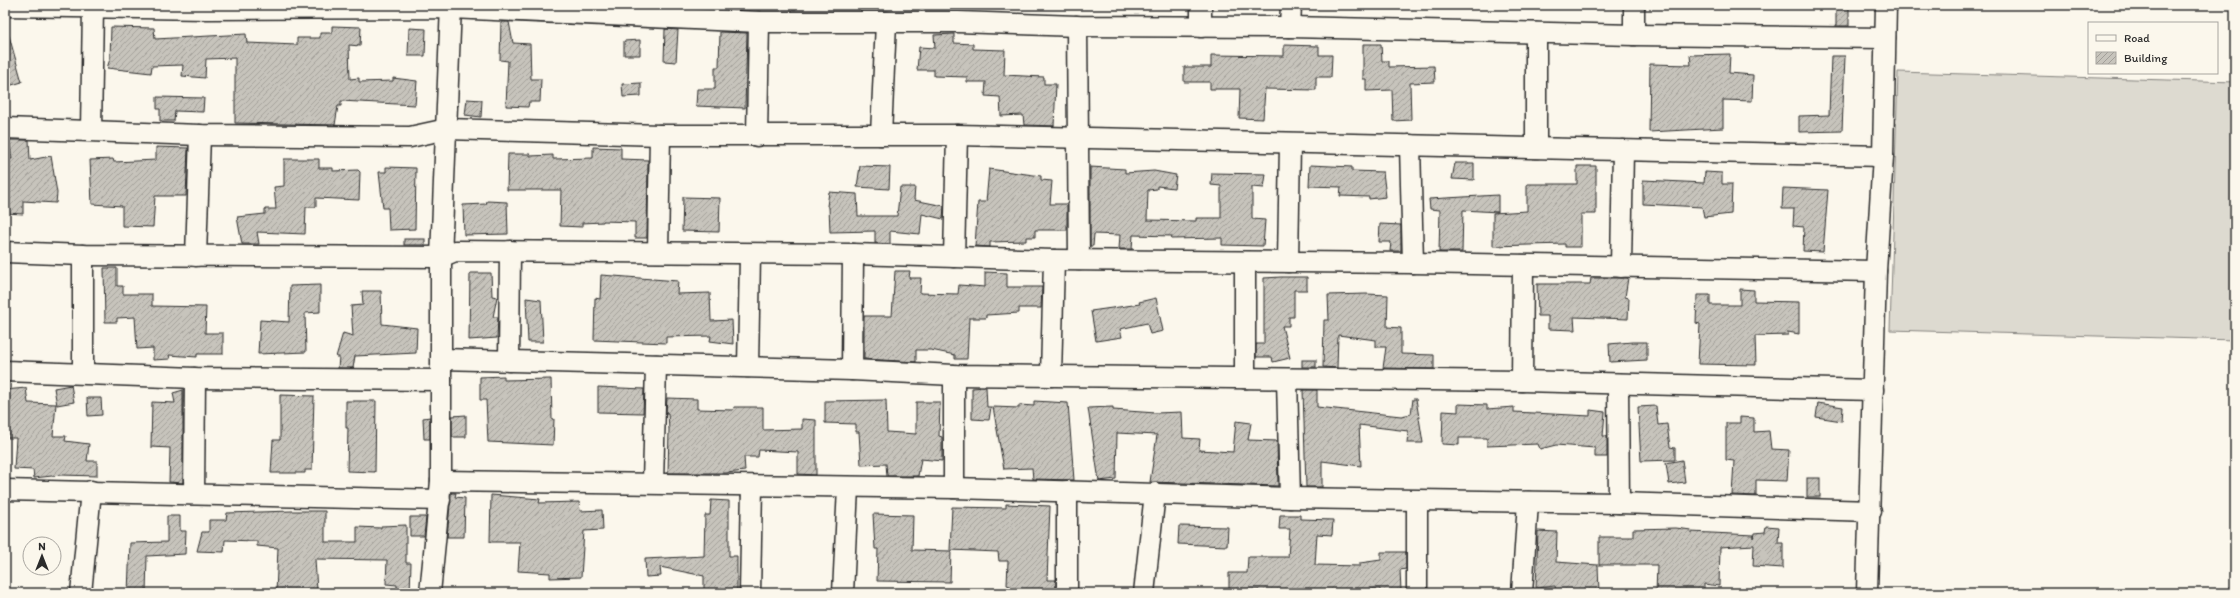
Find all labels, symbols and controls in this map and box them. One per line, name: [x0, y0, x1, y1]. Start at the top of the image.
legend: [2088, 22, 2218, 74]
text: Road: [2124, 31, 2150, 45]
text: Building: [2124, 51, 2168, 65]
north arrow: [22, 536, 62, 576]
text: N: [38, 540, 46, 553]

